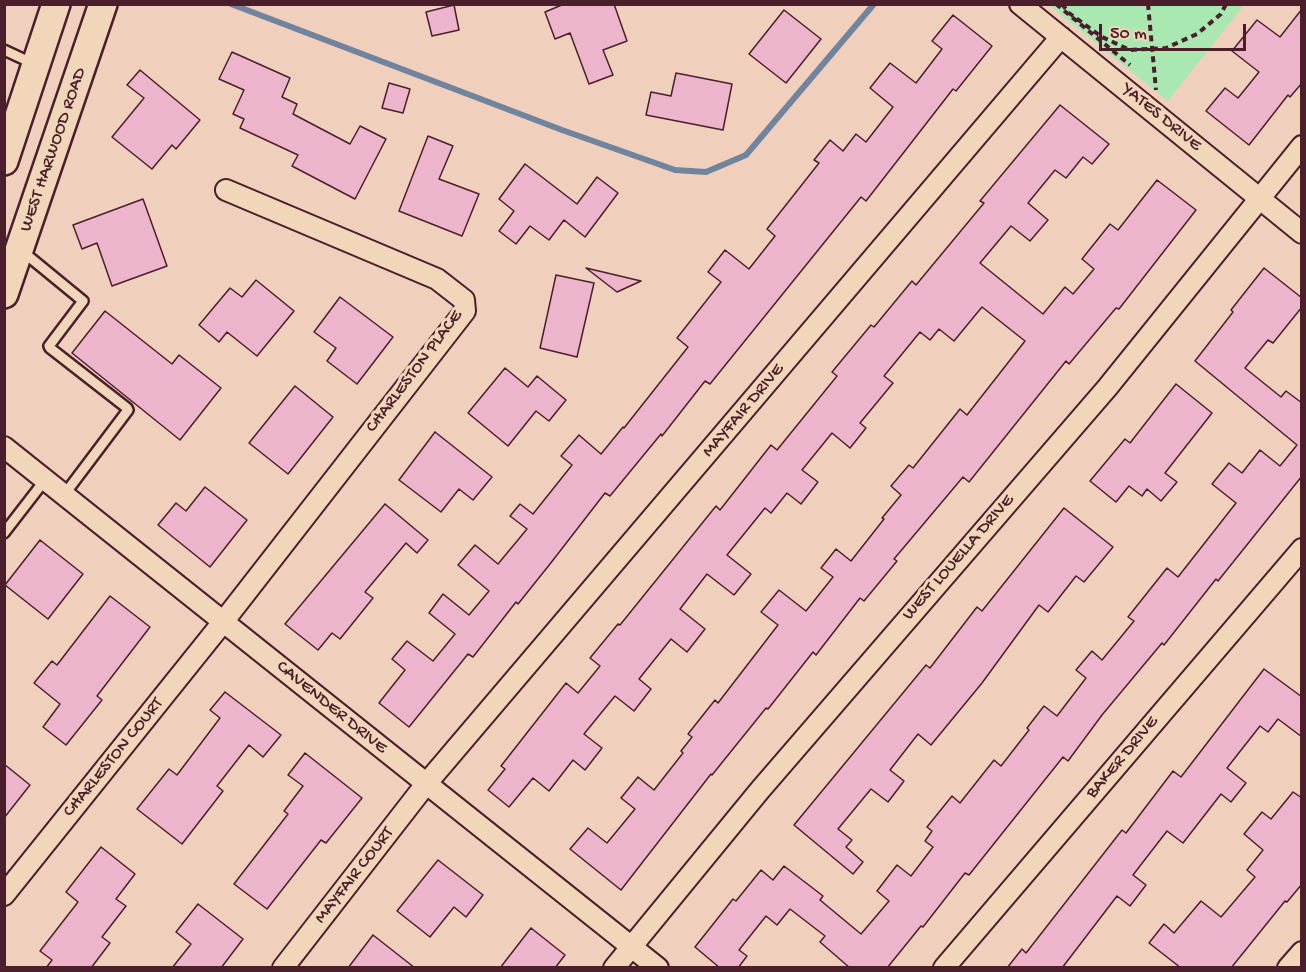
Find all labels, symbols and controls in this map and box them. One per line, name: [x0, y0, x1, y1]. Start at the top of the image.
scale bar: [1102, 12, 1249, 50]
text: 50 m: [1110, 24, 1147, 45]
street label: WEST HARWOOD ROAD: [16, 65, 92, 235]
street label: YATES DRIVE: [1117, 79, 1205, 157]
street label: CHARLESTON PLACE: [362, 306, 468, 438]
street label: MAYFAIR DRIVE: [698, 360, 790, 462]
street label: WEST LOUELLA DRIVE: [898, 491, 1020, 625]
street label: CAVENDER DRIVE: [271, 657, 391, 759]
street label: CHARLESTON COURT: [59, 694, 169, 822]
street label: BAKER DRIVE: [1082, 712, 1164, 804]
street label: MAYFAIR COURT: [311, 823, 399, 929]

